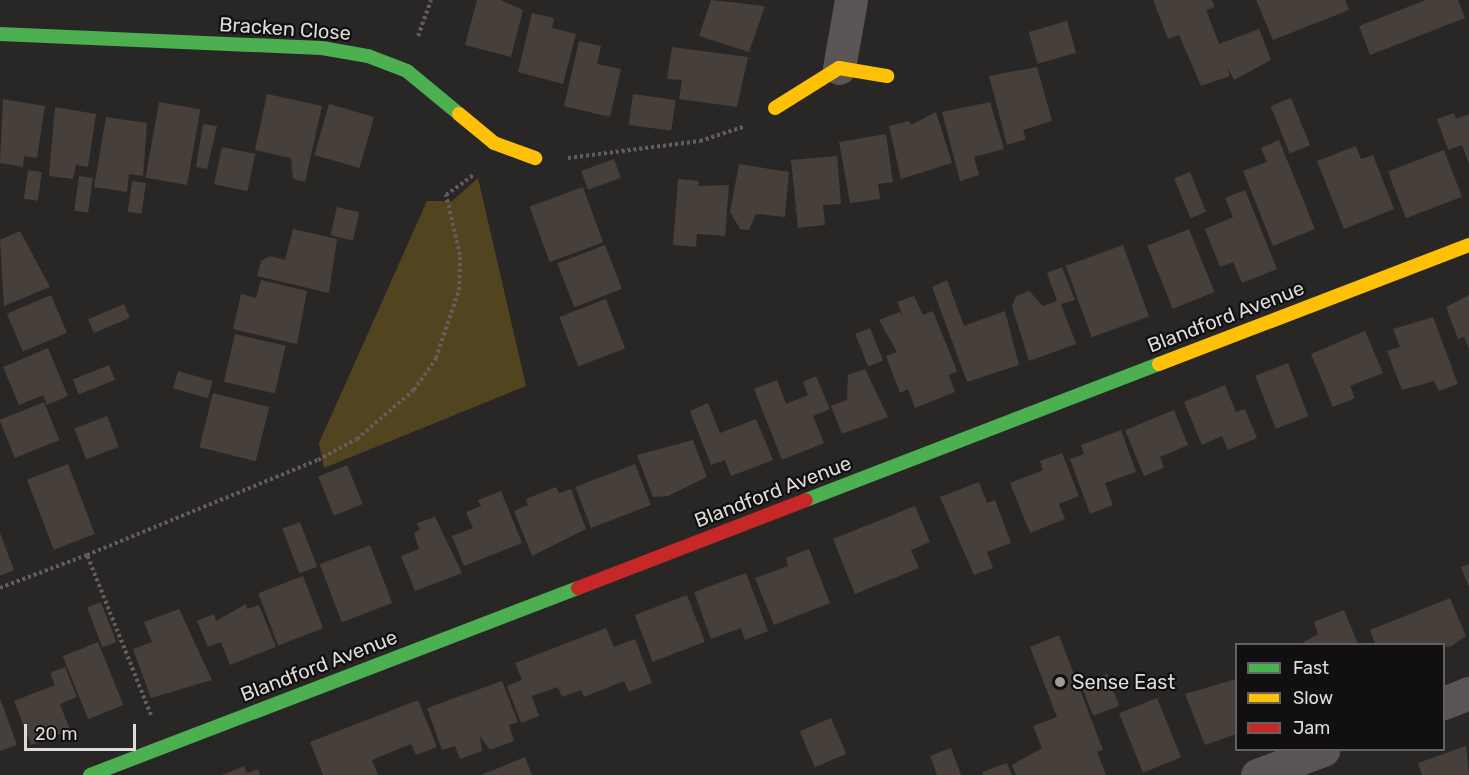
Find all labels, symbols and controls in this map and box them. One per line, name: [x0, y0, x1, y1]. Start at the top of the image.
street label: Bracken Close: [218, 12, 352, 46]
street label: Blandford Avenue: [1144, 276, 1308, 358]
street label: Blandford Avenue: [691, 451, 855, 533]
street label: Blandford Avenue: [237, 625, 401, 707]
legend: [1235, 643, 1445, 751]
text: Fast: [1293, 657, 1329, 679]
place label: Sense East: [1072, 670, 1175, 694]
marker: Sense East: [1053, 675, 1067, 689]
text: Slow: [1293, 687, 1333, 709]
scale bar: [27, 712, 140, 750]
text: Jam: [1293, 717, 1330, 739]
text: 20 m: [35, 723, 77, 745]

